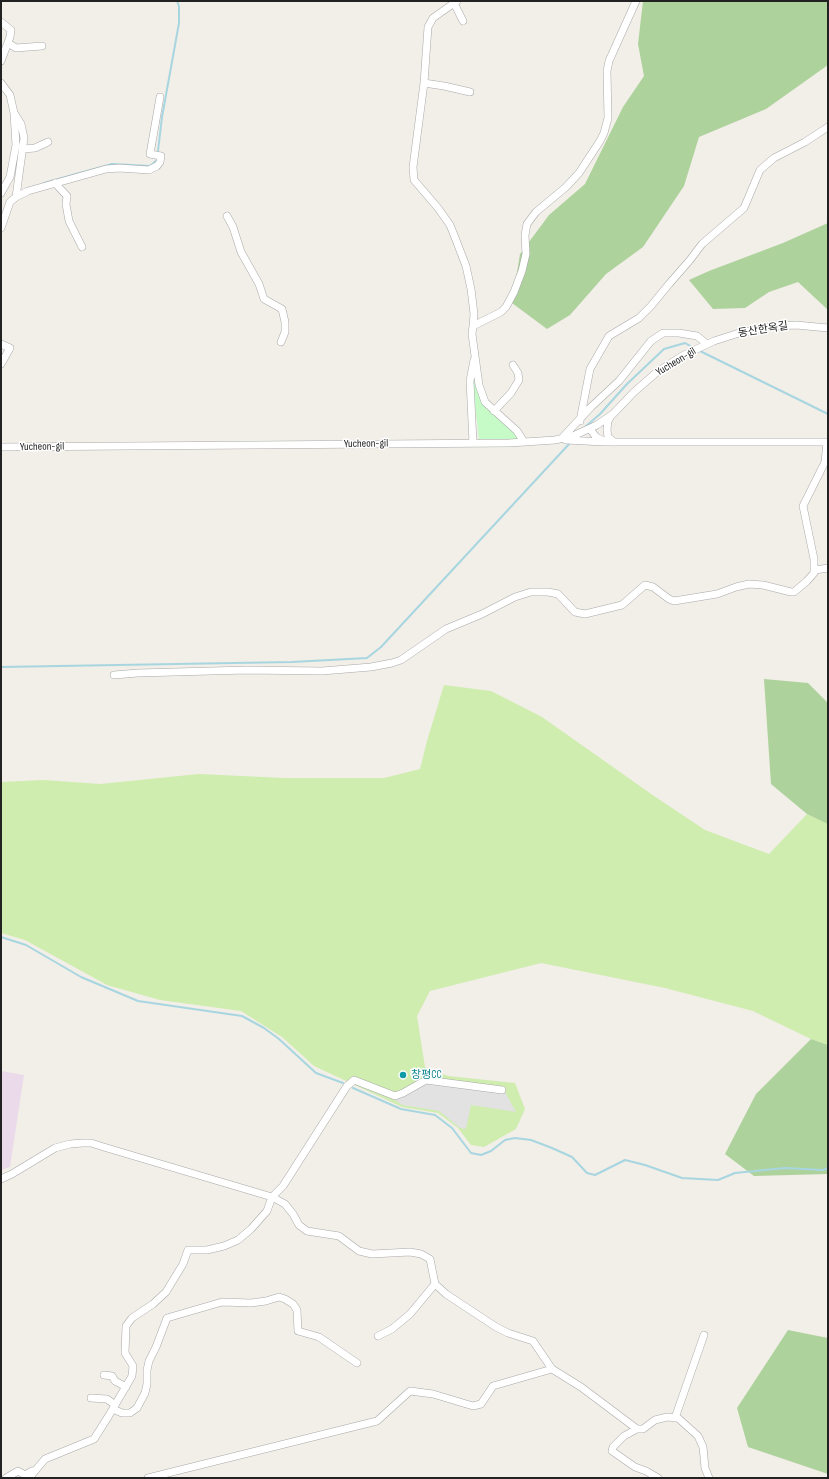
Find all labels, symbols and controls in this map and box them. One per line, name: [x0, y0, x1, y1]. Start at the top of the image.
street label: 동산한옥길: [737, 320, 789, 340]
street label: Yucheon-gil: [654, 345, 698, 379]
street label: Yucheon-gil: [344, 437, 388, 451]
street label: Yucheon-gil: [20, 440, 64, 454]
place label: 창평CC: [411, 1068, 442, 1082]
marker: 창평CC: [398, 1070, 408, 1080]

